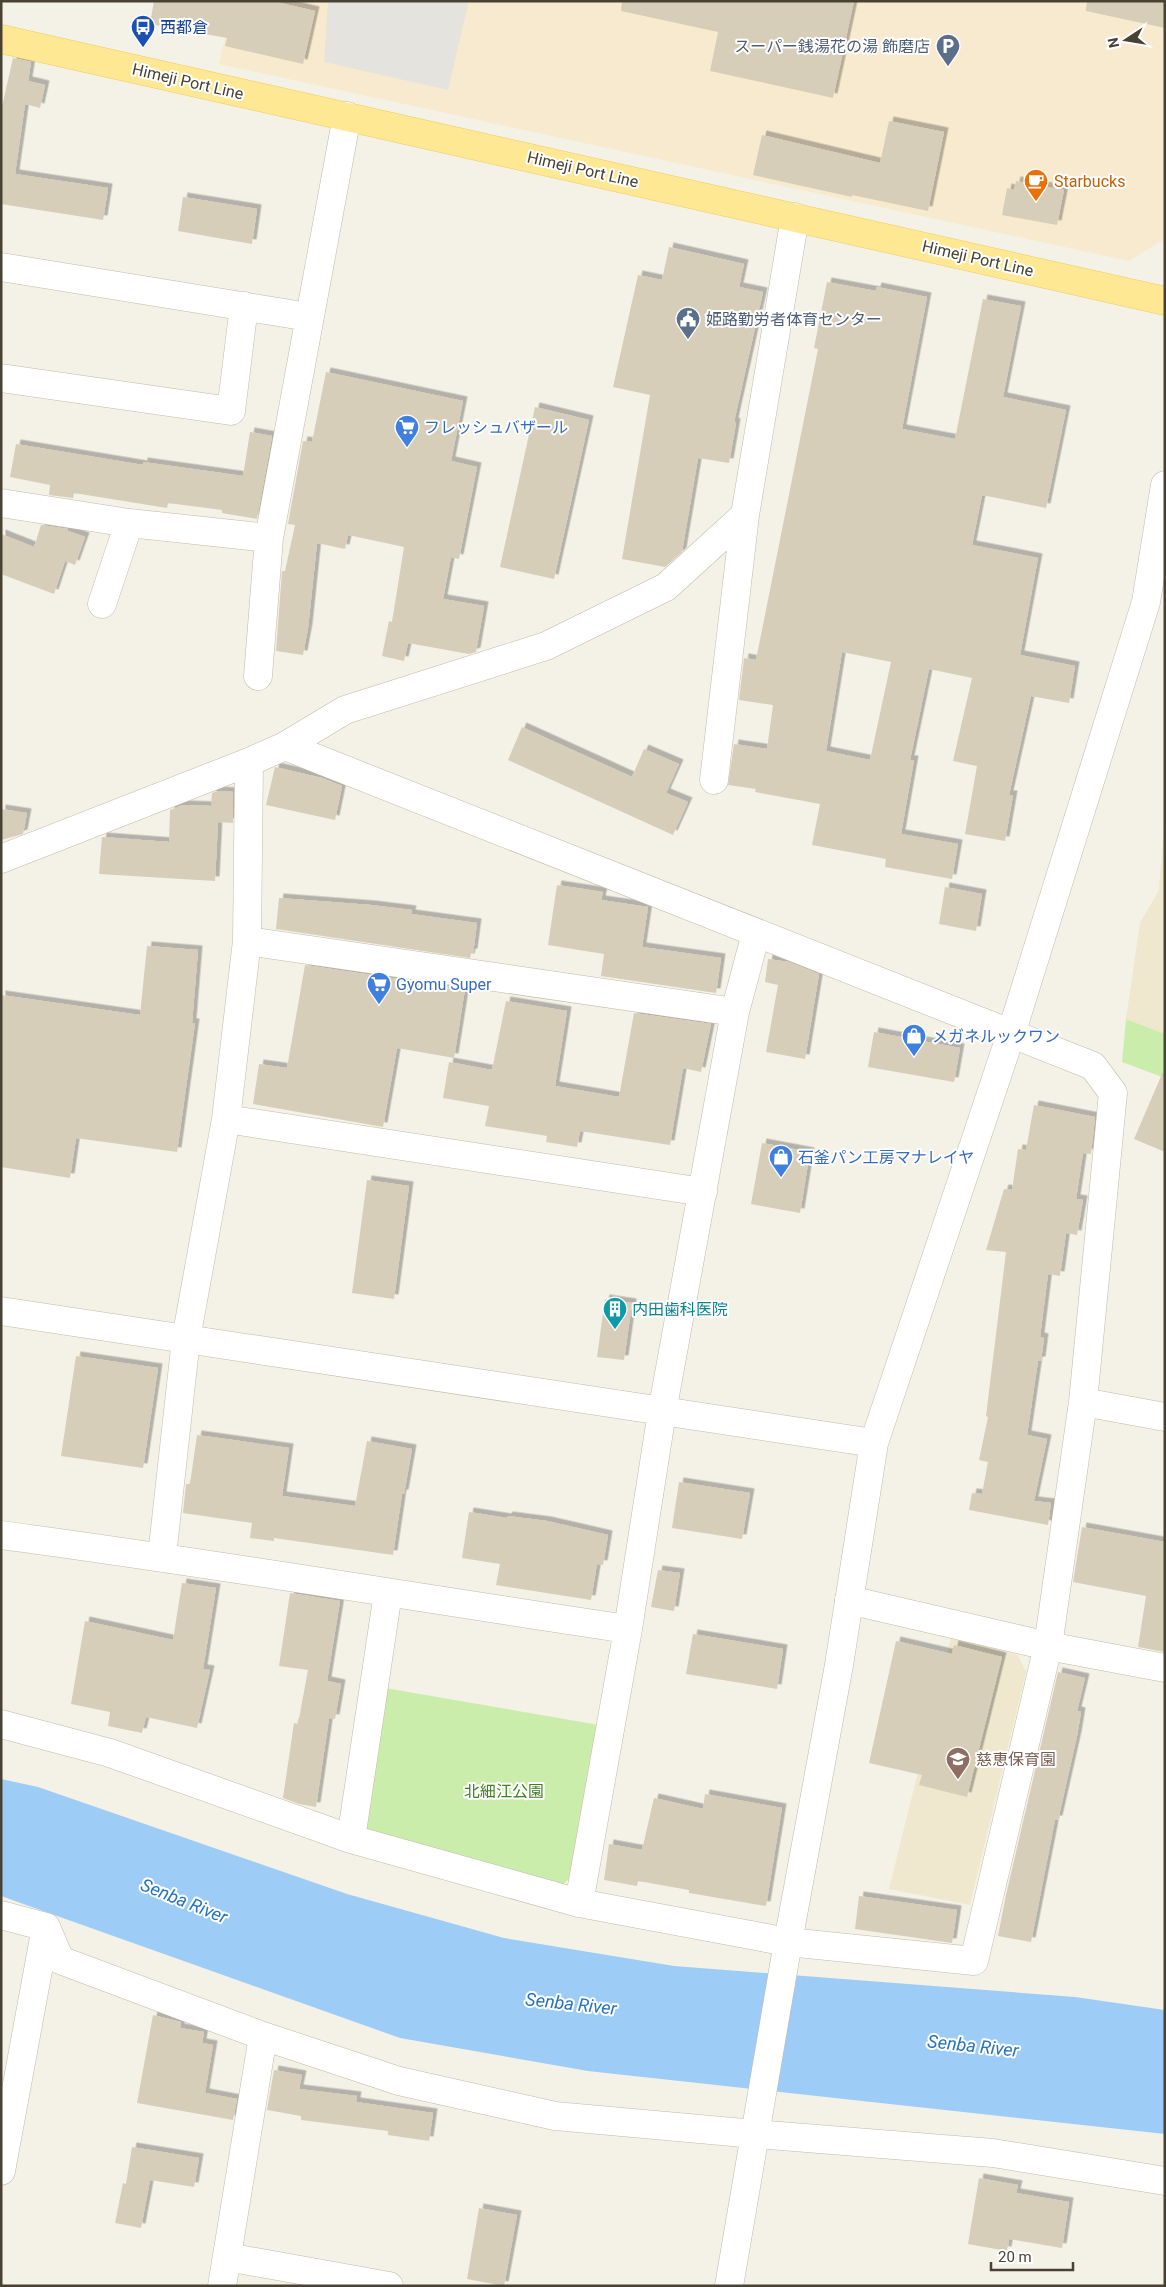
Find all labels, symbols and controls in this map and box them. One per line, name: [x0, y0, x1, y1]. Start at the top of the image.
bus stop icon: 西都倉: [130, 14, 156, 48]
north arrow: [1101, 15, 1151, 65]
place label: 西都倉: [160, 18, 208, 37]
parking icon: スーパー銭湯花の湯 飾磨店: [935, 33, 961, 67]
text: N: [1104, 36, 1122, 49]
place label: スーパー銭湯花の湯 飾磨店: [734, 37, 930, 56]
street label: Himeji Port Line: [130, 59, 245, 104]
street label: Himeji Port Line: [525, 147, 640, 192]
cafe icon: Starbucks: [1023, 168, 1049, 202]
place label: Starbucks: [1054, 172, 1125, 191]
street label: Himeji Port Line: [920, 236, 1035, 281]
public building icon: 姫路勤労者体育センター: [675, 306, 701, 340]
place label: 姫路勤労者体育センター: [706, 310, 882, 329]
supermarket icon: フレッシュバザール: [394, 414, 420, 448]
place label: フレッシュバザール: [424, 418, 568, 437]
supermarket icon: Gyomu Super: [366, 971, 392, 1005]
place label: Gyomu Super: [396, 975, 492, 994]
shop icon: メガネルックワン: [901, 1023, 927, 1057]
place label: メガネルックワン: [932, 1027, 1060, 1046]
shop icon: 石釜パン工房マナレイヤ: [768, 1144, 794, 1178]
place label: 石釜パン工房マナレイヤ: [798, 1148, 974, 1167]
building icon: 内田歯科医院: [602, 1296, 628, 1330]
place label: 内田歯科医院: [632, 1300, 728, 1319]
school or university icon: 慈恵保育園: [945, 1746, 971, 1780]
place label: 慈恵保育園: [976, 1750, 1056, 1769]
park label: 北細江公園: [464, 1782, 544, 1801]
water label: Senba River: [138, 1874, 232, 1928]
water label: Senba River: [524, 1988, 619, 2019]
water label: Senba River: [926, 2030, 1021, 2061]
scale bar: [991, 2240, 1074, 2272]
text: 20 m: [998, 2248, 1032, 2266]

